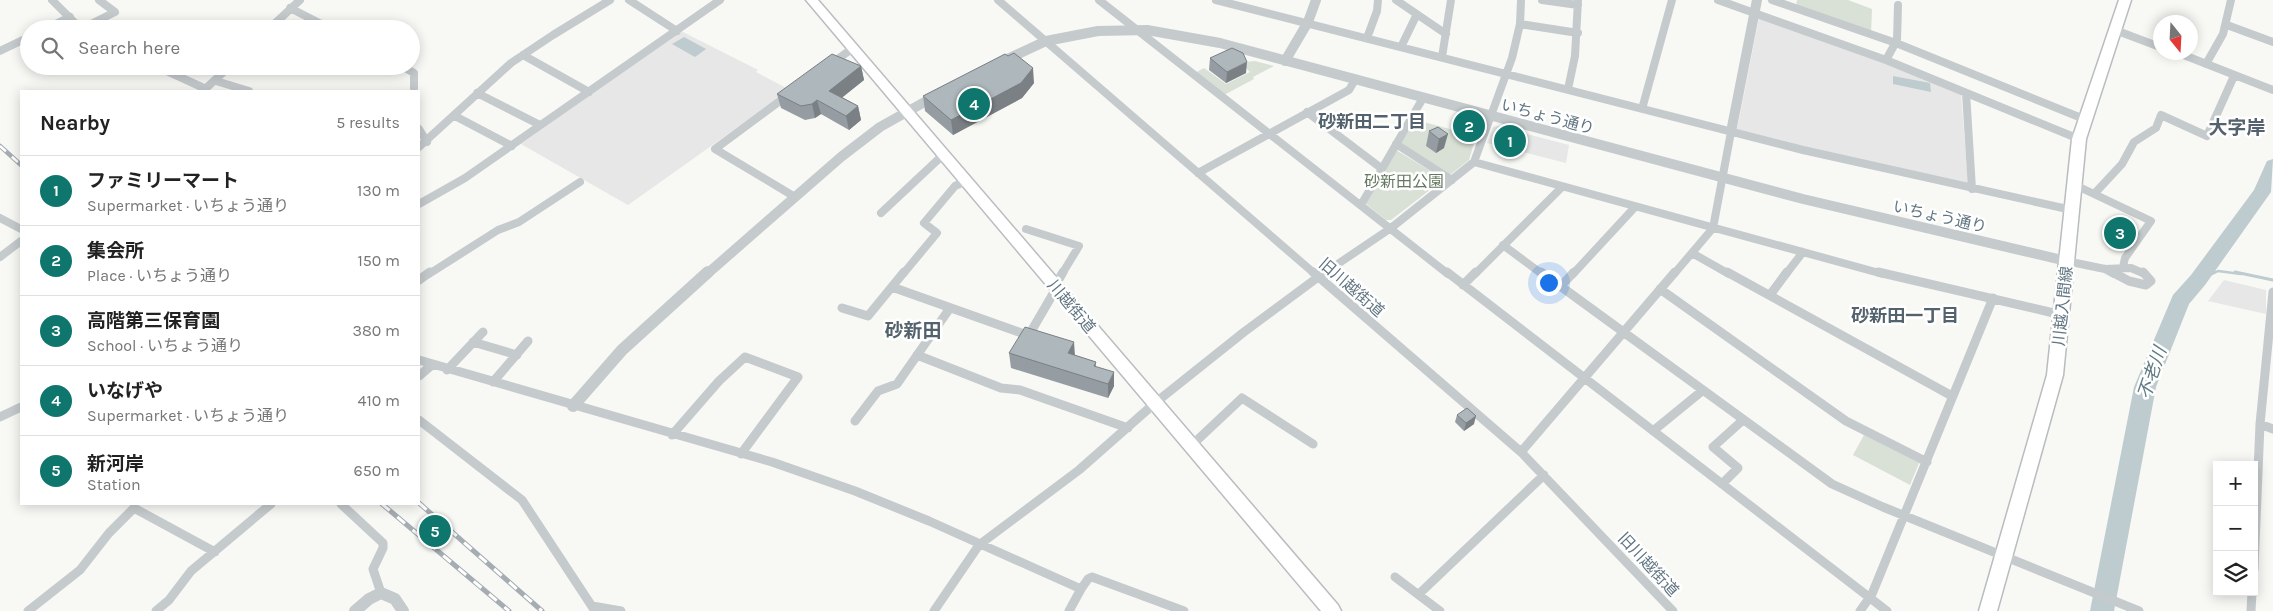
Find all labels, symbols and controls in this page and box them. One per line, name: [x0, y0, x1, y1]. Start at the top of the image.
north arrow: [2153, 15, 2198, 60]
search box: [20, 20, 420, 75]
icon: search: [38, 34, 66, 62]
text: Search here: [78, 37, 180, 59]
pin: 4: [958, 85, 990, 123]
street label: いちょう通り: [1499, 95, 1597, 138]
pin: 2: [1453, 107, 1485, 145]
text: Nearby: [40, 111, 110, 135]
district label: 砂新田二丁目: [1318, 111, 1426, 133]
text: 5 results: [336, 113, 400, 132]
district label: 大字岸: [2208, 117, 2266, 139]
pin: 1: [1494, 122, 1526, 160]
text: ファミリーマート: [87, 170, 239, 192]
park label: 砂新田公園: [1364, 172, 1444, 191]
text: 1: [53, 181, 59, 200]
text: 130 m: [357, 181, 400, 200]
text: Supermarket · いちょう通り: [87, 196, 289, 215]
street label: いちょう通り: [1891, 196, 1989, 237]
pin: 3: [2104, 214, 2136, 252]
text: 集会所: [87, 240, 144, 262]
text: 2: [51, 251, 61, 270]
text: 150 m: [357, 251, 400, 270]
street label: 旧川越街道: [1315, 254, 1388, 321]
street label: 川越入間線: [2049, 265, 2076, 347]
text: Place · いちょう通り: [87, 266, 232, 285]
your location: [1536, 270, 1562, 296]
street label: 川越街道: [1044, 276, 1099, 337]
district label: 砂新田一丁目: [1851, 305, 1959, 327]
text: 高階第三保育園: [87, 310, 220, 332]
district label: 砂新田: [884, 320, 942, 342]
text: 3: [51, 321, 61, 340]
text: 380 m: [352, 321, 400, 340]
text: School · いちょう通り: [87, 336, 243, 355]
water label: 不老川: [2133, 342, 2172, 402]
text: いなげや: [87, 380, 163, 402]
text: 4: [51, 391, 61, 410]
text: 410 m: [358, 391, 400, 410]
text: Supermarket · いちょう通り: [87, 406, 289, 425]
text: 新河岸: [87, 453, 144, 475]
text: 5: [51, 461, 61, 480]
text: 650 m: [354, 461, 400, 480]
map controls: [2213, 461, 2258, 596]
button: +: [2213, 461, 2258, 506]
text: Station: [87, 475, 141, 494]
button: −: [2213, 506, 2258, 551]
pin: 5: [419, 512, 451, 550]
street label: 旧川越街道: [1614, 529, 1683, 600]
button: layers: [2213, 551, 2258, 596]

